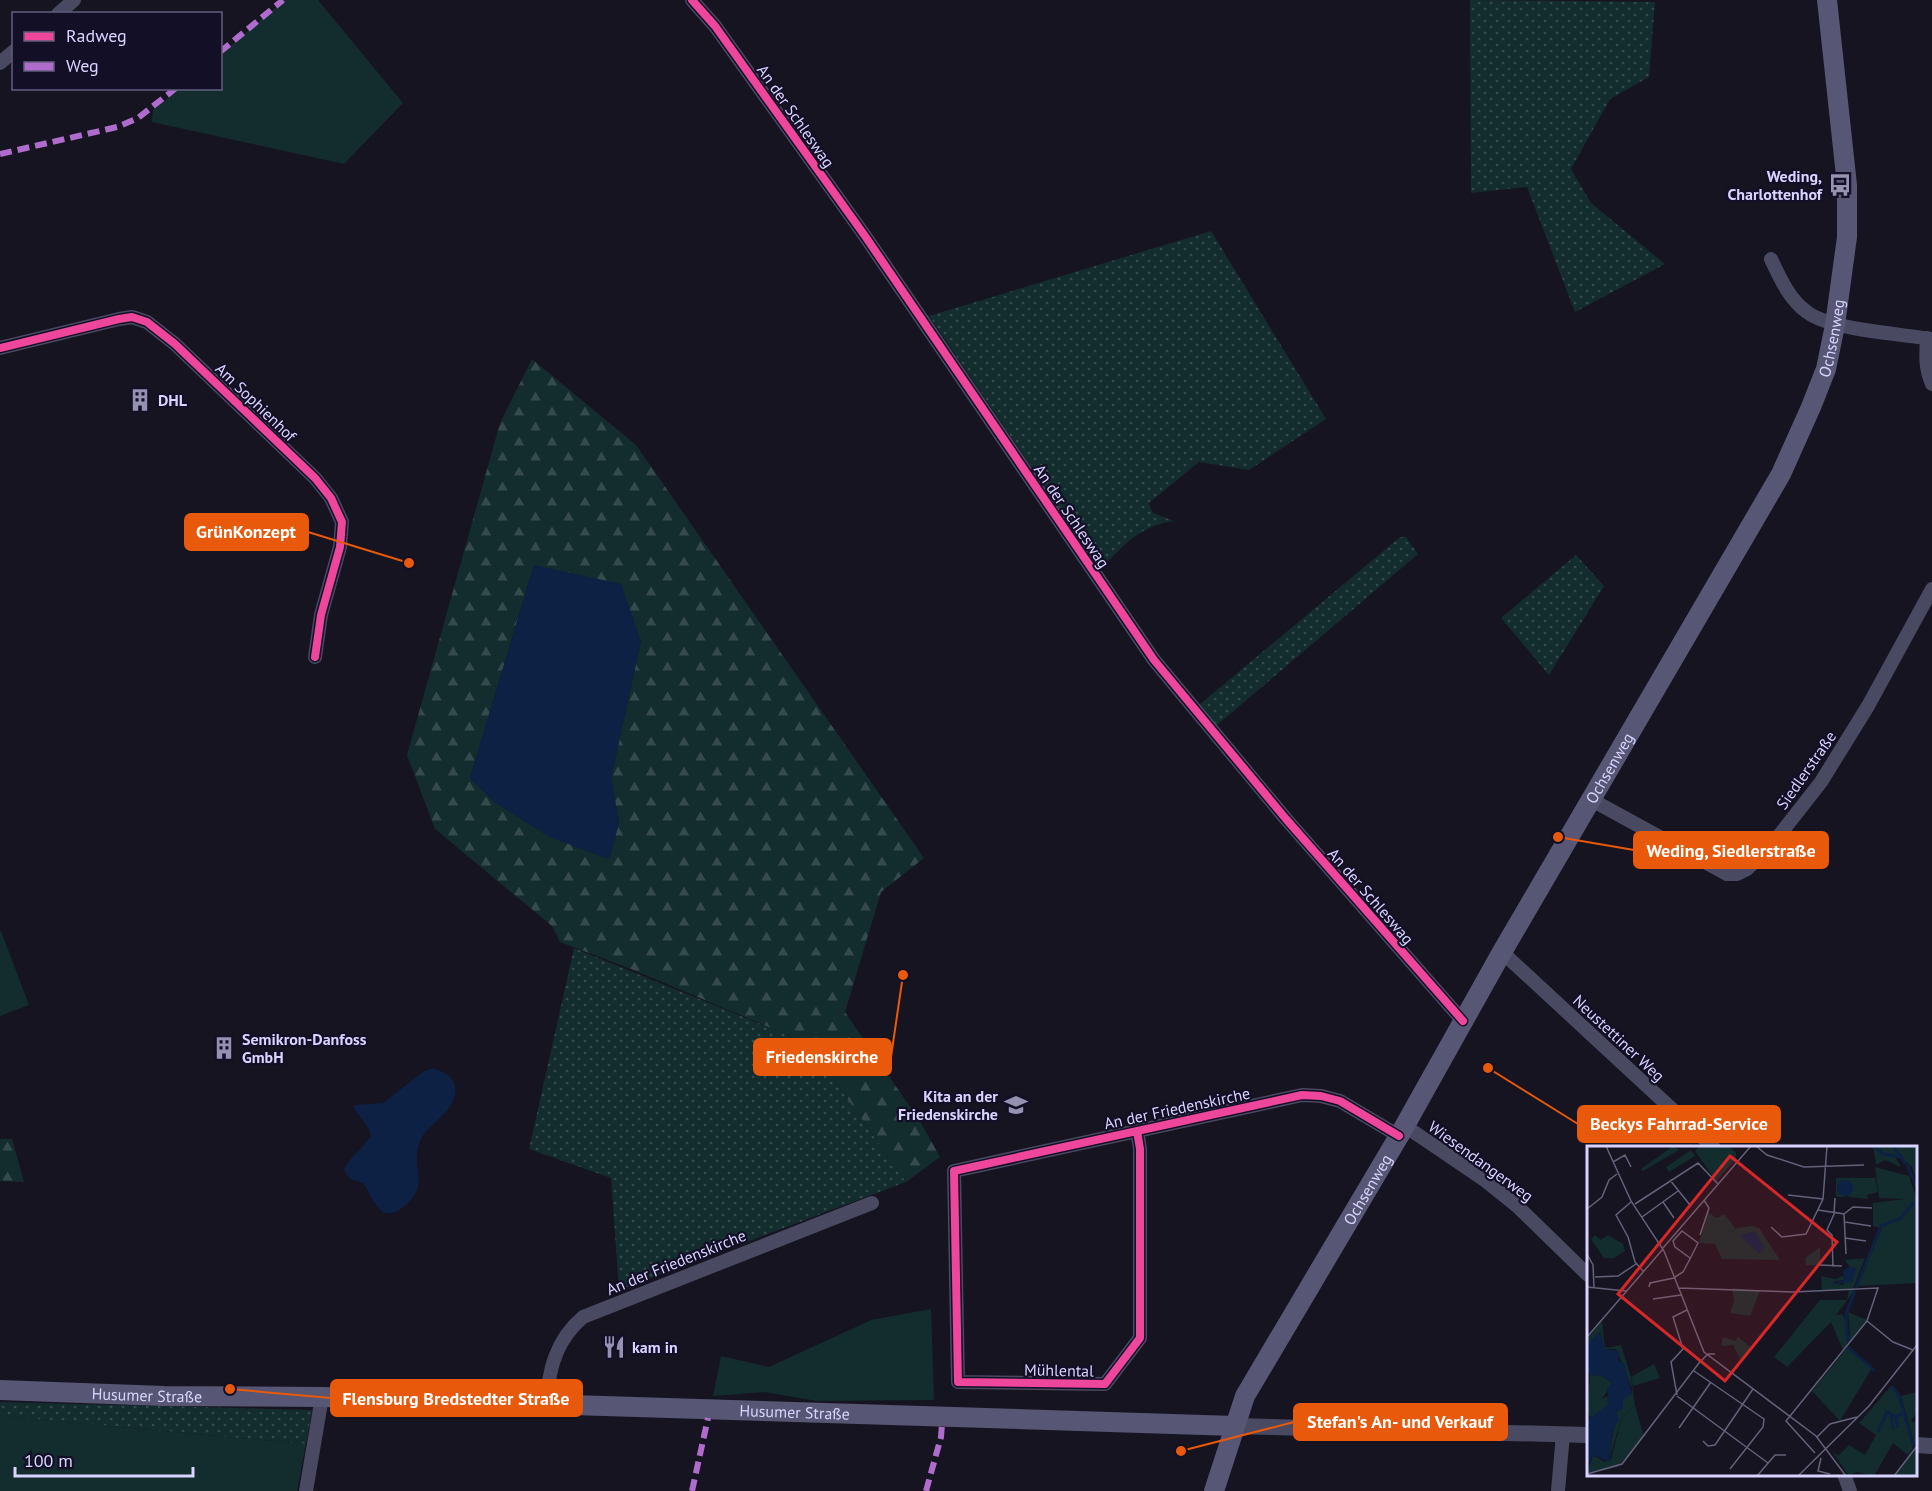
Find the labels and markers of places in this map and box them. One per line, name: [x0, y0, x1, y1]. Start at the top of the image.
place label: Weding, Charlottenhof: [1727, 166, 1823, 204]
bus stop icon: Weding, Charlottenhof: [1827, 172, 1853, 198]
building icon: DHL: [127, 387, 153, 413]
place label: DHL: [158, 390, 188, 410]
callout: GrünKonzept: [185, 514, 308, 550]
callout: Weding, Siedlerstraße: [1634, 832, 1828, 868]
place label: Semikron-Danfoss GmbH: [242, 1029, 367, 1067]
building icon: Semikron-Danfoss GmbH: [211, 1035, 237, 1061]
callout: Friedenskirche: [754, 1039, 891, 1075]
place label: Kita an der Friedenskirche: [898, 1086, 998, 1124]
school or university icon: Kita an der Friedenskirche: [1003, 1092, 1029, 1118]
callout: Beckys Fahrrad-Service: [1578, 1106, 1780, 1142]
restaurant icon: kam in: [601, 1334, 627, 1360]
place label: kam in: [632, 1337, 678, 1357]
callout: Flensburg Bredstedter Straße: [331, 1380, 582, 1416]
callout: Stefan's An- und Verkauf: [1294, 1404, 1507, 1440]

